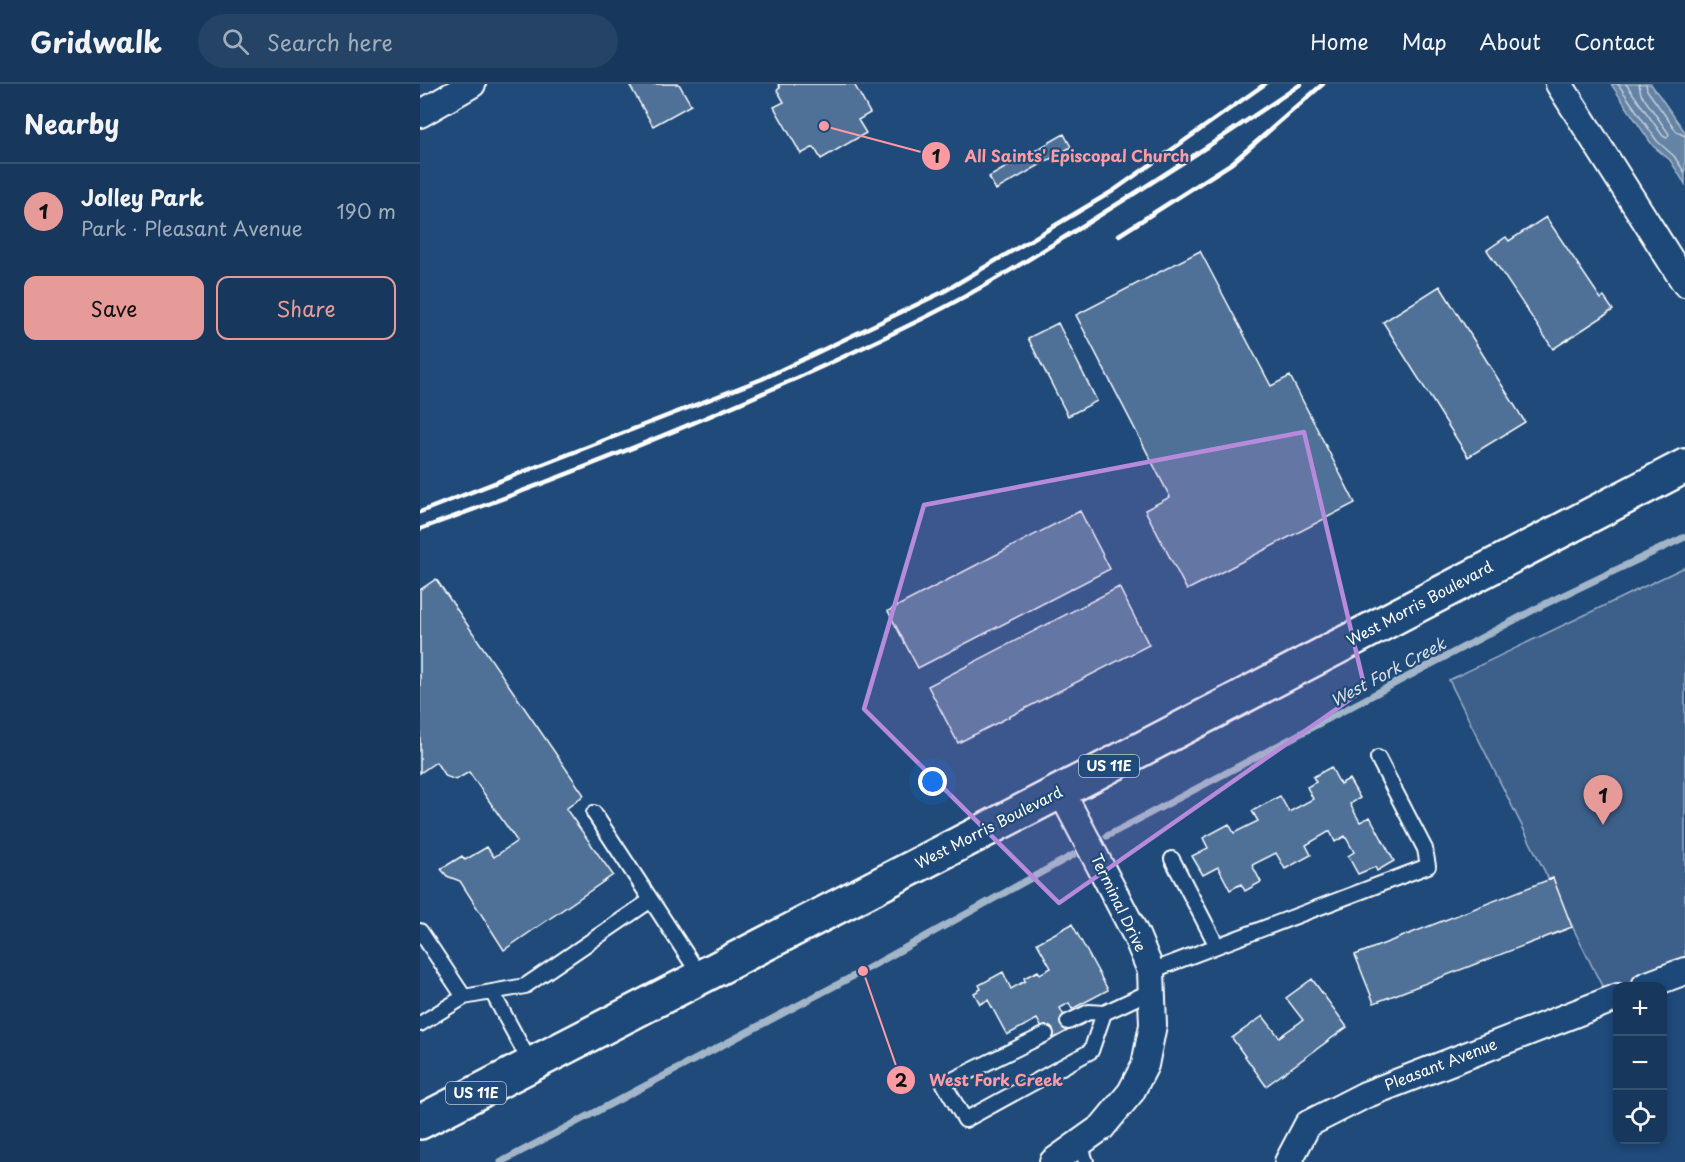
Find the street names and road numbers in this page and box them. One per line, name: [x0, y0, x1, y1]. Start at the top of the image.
street label: West Morris Boulevard: [1342, 554, 1497, 651]
road number: US 11E: [1079, 755, 1139, 777]
street label: West Morris Boulevard: [911, 779, 1066, 874]
street label: Terminal Drive: [1086, 849, 1153, 955]
street label: Pleasant Avenue: [1381, 1032, 1500, 1096]
road number: US 11E: [446, 1082, 506, 1104]

